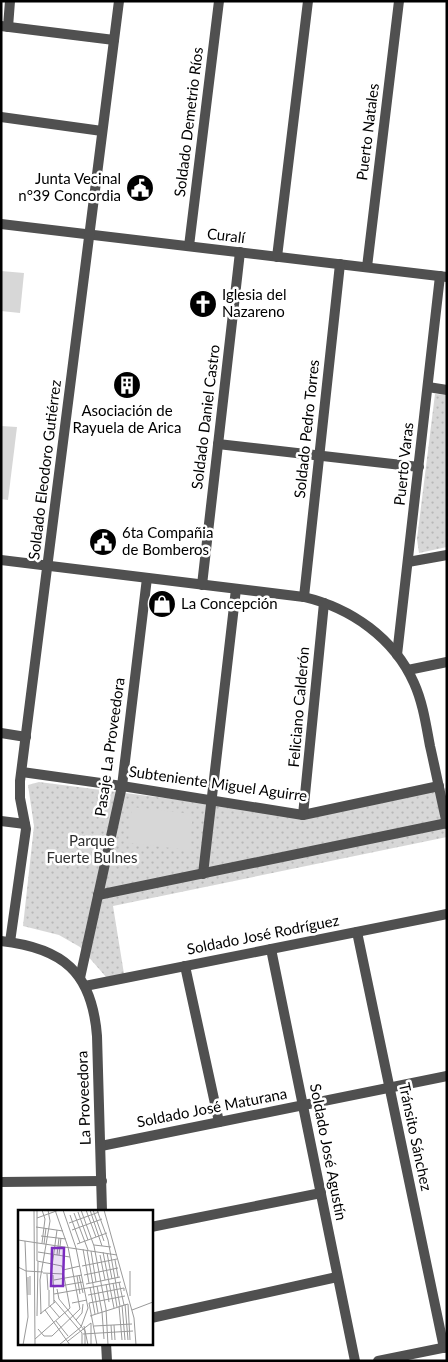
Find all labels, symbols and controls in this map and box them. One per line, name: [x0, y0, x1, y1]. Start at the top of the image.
street label: Soldado Demetrio Ríos: [170, 46, 206, 198]
street label: Puerto Natales: [352, 82, 382, 181]
place label: Junta Vecinal n°39 Concordia: [18, 169, 121, 204]
public building icon: Junta Vecinal n°39 Concordia: [125, 173, 155, 203]
street label: Curalí: [206, 224, 248, 246]
place label: Iglesia del Nazareno: [222, 285, 286, 320]
church icon: Iglesia del Nazareno: [188, 289, 218, 319]
street label: Soldado Daniel Castro: [187, 343, 223, 490]
street label: Soldado Pedro Torres: [290, 359, 322, 499]
building icon: Asociación de Rayuela de Arica: [112, 370, 142, 400]
street label: Soldado Eleodoro Gutiérrez: [24, 379, 64, 561]
place label: Asociación de Rayuela de Arica: [73, 401, 181, 436]
street label: Puerto Varas: [390, 421, 416, 506]
place label: 6ta Compañia de Bomberos: [122, 523, 213, 558]
public building icon: 6ta Compañia de Bomberos: [88, 527, 118, 557]
shop icon: La Concepción: [147, 589, 177, 619]
place label: La Concepción: [181, 594, 278, 612]
street label: Feliciano Calderón: [284, 646, 312, 768]
street label: Pasaje La Proveedora: [90, 676, 128, 817]
street label: Subteniente Miguel Aguirre: [128, 762, 309, 804]
park label: Parque Fuerte Bulnes: [47, 831, 138, 866]
street label: Soldado José Rodríguez: [185, 910, 341, 958]
street label: La Proveedora: [72, 1051, 94, 1146]
street label: Tránsito Sánchez: [396, 1081, 436, 1193]
street label: Soldado José Agustín: [307, 1082, 351, 1222]
street label: Soldado José Maturana: [135, 1084, 288, 1130]
inset map: [18, 1210, 152, 1344]

